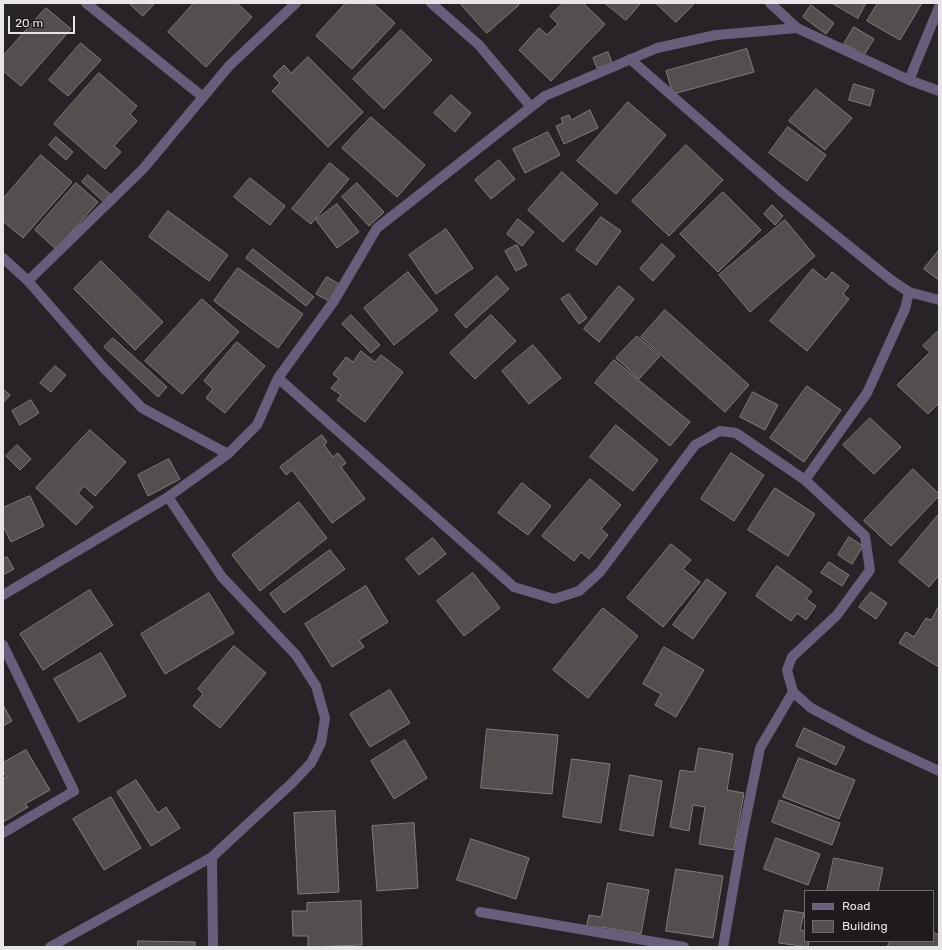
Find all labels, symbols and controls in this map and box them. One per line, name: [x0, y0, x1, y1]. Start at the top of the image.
scale bar: [10, 8, 77, 34]
text: 20 m: [15, 16, 43, 30]
legend: [804, 890, 934, 942]
text: Road: [842, 899, 870, 913]
text: Building: [842, 919, 888, 933]

